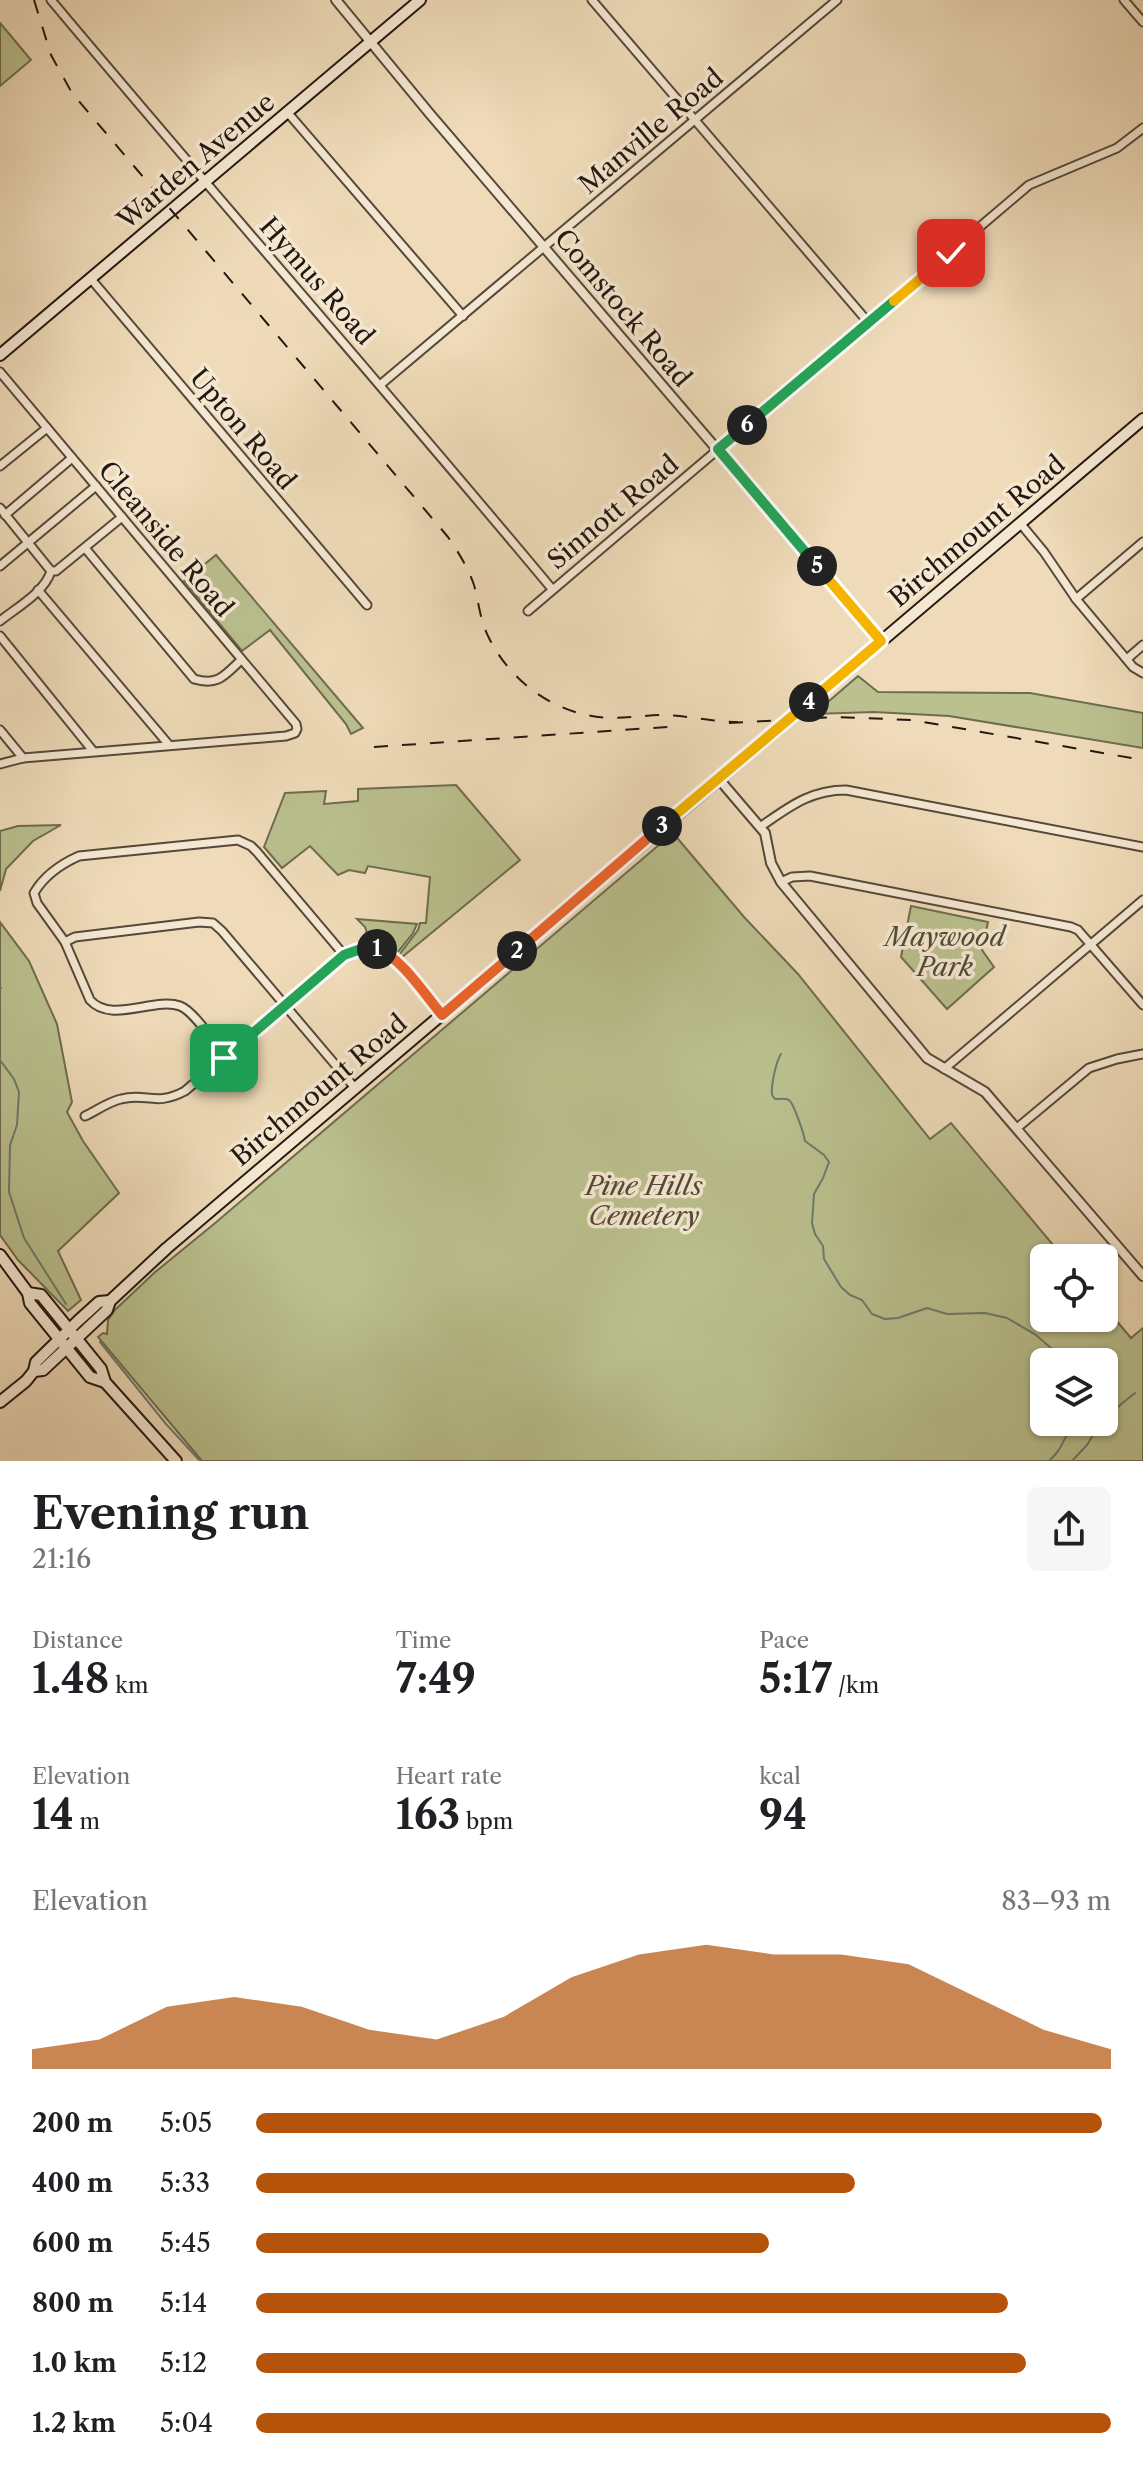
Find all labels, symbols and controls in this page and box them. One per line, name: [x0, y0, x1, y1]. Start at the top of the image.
street label: Manville Road: [572, 61, 730, 201]
street label: Warden Avenue: [110, 86, 281, 237]
street label: Hymus Road: [253, 211, 381, 352]
pin: [917, 219, 985, 287]
street label: Comstock Road: [548, 223, 698, 393]
icon: check: [929, 231, 973, 275]
street label: Upton Road: [183, 362, 303, 496]
pin: 6: [727, 405, 767, 445]
text: 6: [740, 411, 754, 438]
street label: Sinnott Road: [541, 448, 685, 576]
street label: Birchmount Road: [883, 448, 1071, 614]
street label: Cleanside Road: [92, 455, 240, 623]
pin: 5: [797, 546, 837, 586]
text: 5: [811, 552, 823, 579]
pin: 4: [789, 682, 829, 722]
text: 4: [802, 688, 816, 715]
pin: 3: [642, 806, 682, 846]
text: 3: [656, 812, 668, 839]
park label: Maywood Park: [882, 921, 1008, 983]
pin: 1: [357, 929, 397, 969]
pin: 2: [497, 931, 537, 971]
text: 1: [372, 935, 382, 962]
text: 2: [511, 937, 524, 964]
street label: Birchmount Road: [225, 1007, 413, 1173]
pin: [190, 1024, 258, 1092]
icon: arrive: [202, 1036, 246, 1080]
park label: Pine Hills Cemetery: [583, 1170, 703, 1232]
map controls: [1030, 1244, 1118, 1436]
button: locate: [1030, 1244, 1118, 1332]
button: layers: [1030, 1348, 1118, 1436]
text: Evening run: [32, 1486, 309, 1540]
button: share: [1027, 1487, 1111, 1571]
text: 21:16: [32, 1543, 91, 1575]
text: Distance: [32, 1627, 123, 1654]
text: Time: [396, 1627, 451, 1654]
text: Pace: [759, 1627, 809, 1654]
text: 1.48: [32, 1654, 109, 1703]
text: 7:49: [396, 1654, 476, 1703]
text: 5:17: [759, 1654, 832, 1703]
text: km: [109, 1672, 148, 1699]
text: /km: [832, 1672, 879, 1699]
text: Elevation: [32, 1763, 130, 1790]
text: Heart rate: [396, 1763, 502, 1790]
text: kcal: [759, 1763, 801, 1790]
text: 14: [32, 1790, 74, 1839]
text: 163: [396, 1790, 460, 1839]
text: 94: [759, 1790, 807, 1839]
text: m: [74, 1808, 100, 1835]
text: bpm: [460, 1808, 513, 1835]
text: Elevation: [32, 1885, 148, 1917]
text: 83–93 m: [1001, 1885, 1111, 1917]
text: 200 m: [32, 2107, 113, 2139]
text: 5:05: [160, 2107, 212, 2139]
text: 400 m: [32, 2167, 113, 2199]
text: 5:33: [160, 2167, 210, 2199]
text: 600 m: [32, 2227, 113, 2259]
text: 5:45: [160, 2227, 211, 2259]
text: 800 m: [32, 2287, 114, 2319]
text: 5:14: [160, 2287, 207, 2319]
text: 1.0 km: [32, 2347, 117, 2379]
text: 5:12: [160, 2347, 207, 2379]
text: 1.2 km: [32, 2407, 116, 2439]
text: 5:04: [160, 2407, 213, 2439]

